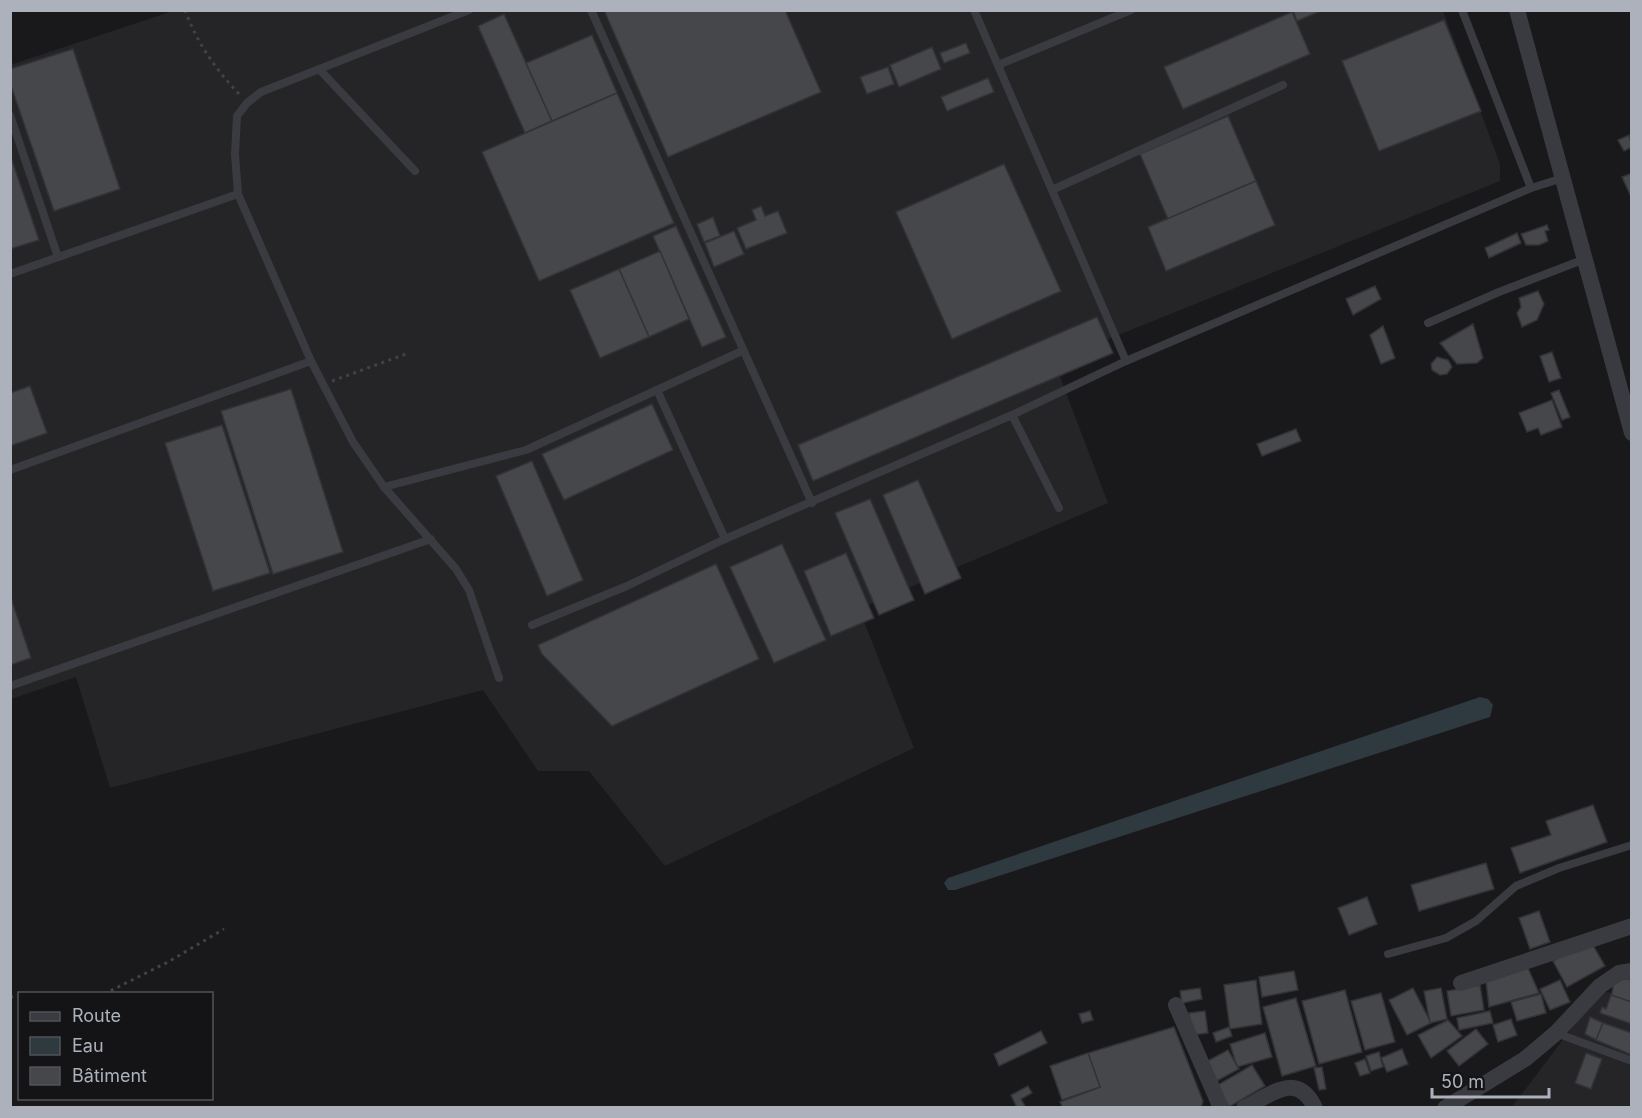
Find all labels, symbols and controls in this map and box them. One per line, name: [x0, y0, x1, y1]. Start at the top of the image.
legend: [18, 992, 213, 1100]
text: Route: [72, 1005, 121, 1026]
text: Eau: [72, 1035, 104, 1056]
scale bar: [1432, 1061, 1549, 1099]
text: Bâtiment: [72, 1065, 147, 1086]
text: 50 m: [1441, 1071, 1484, 1092]

